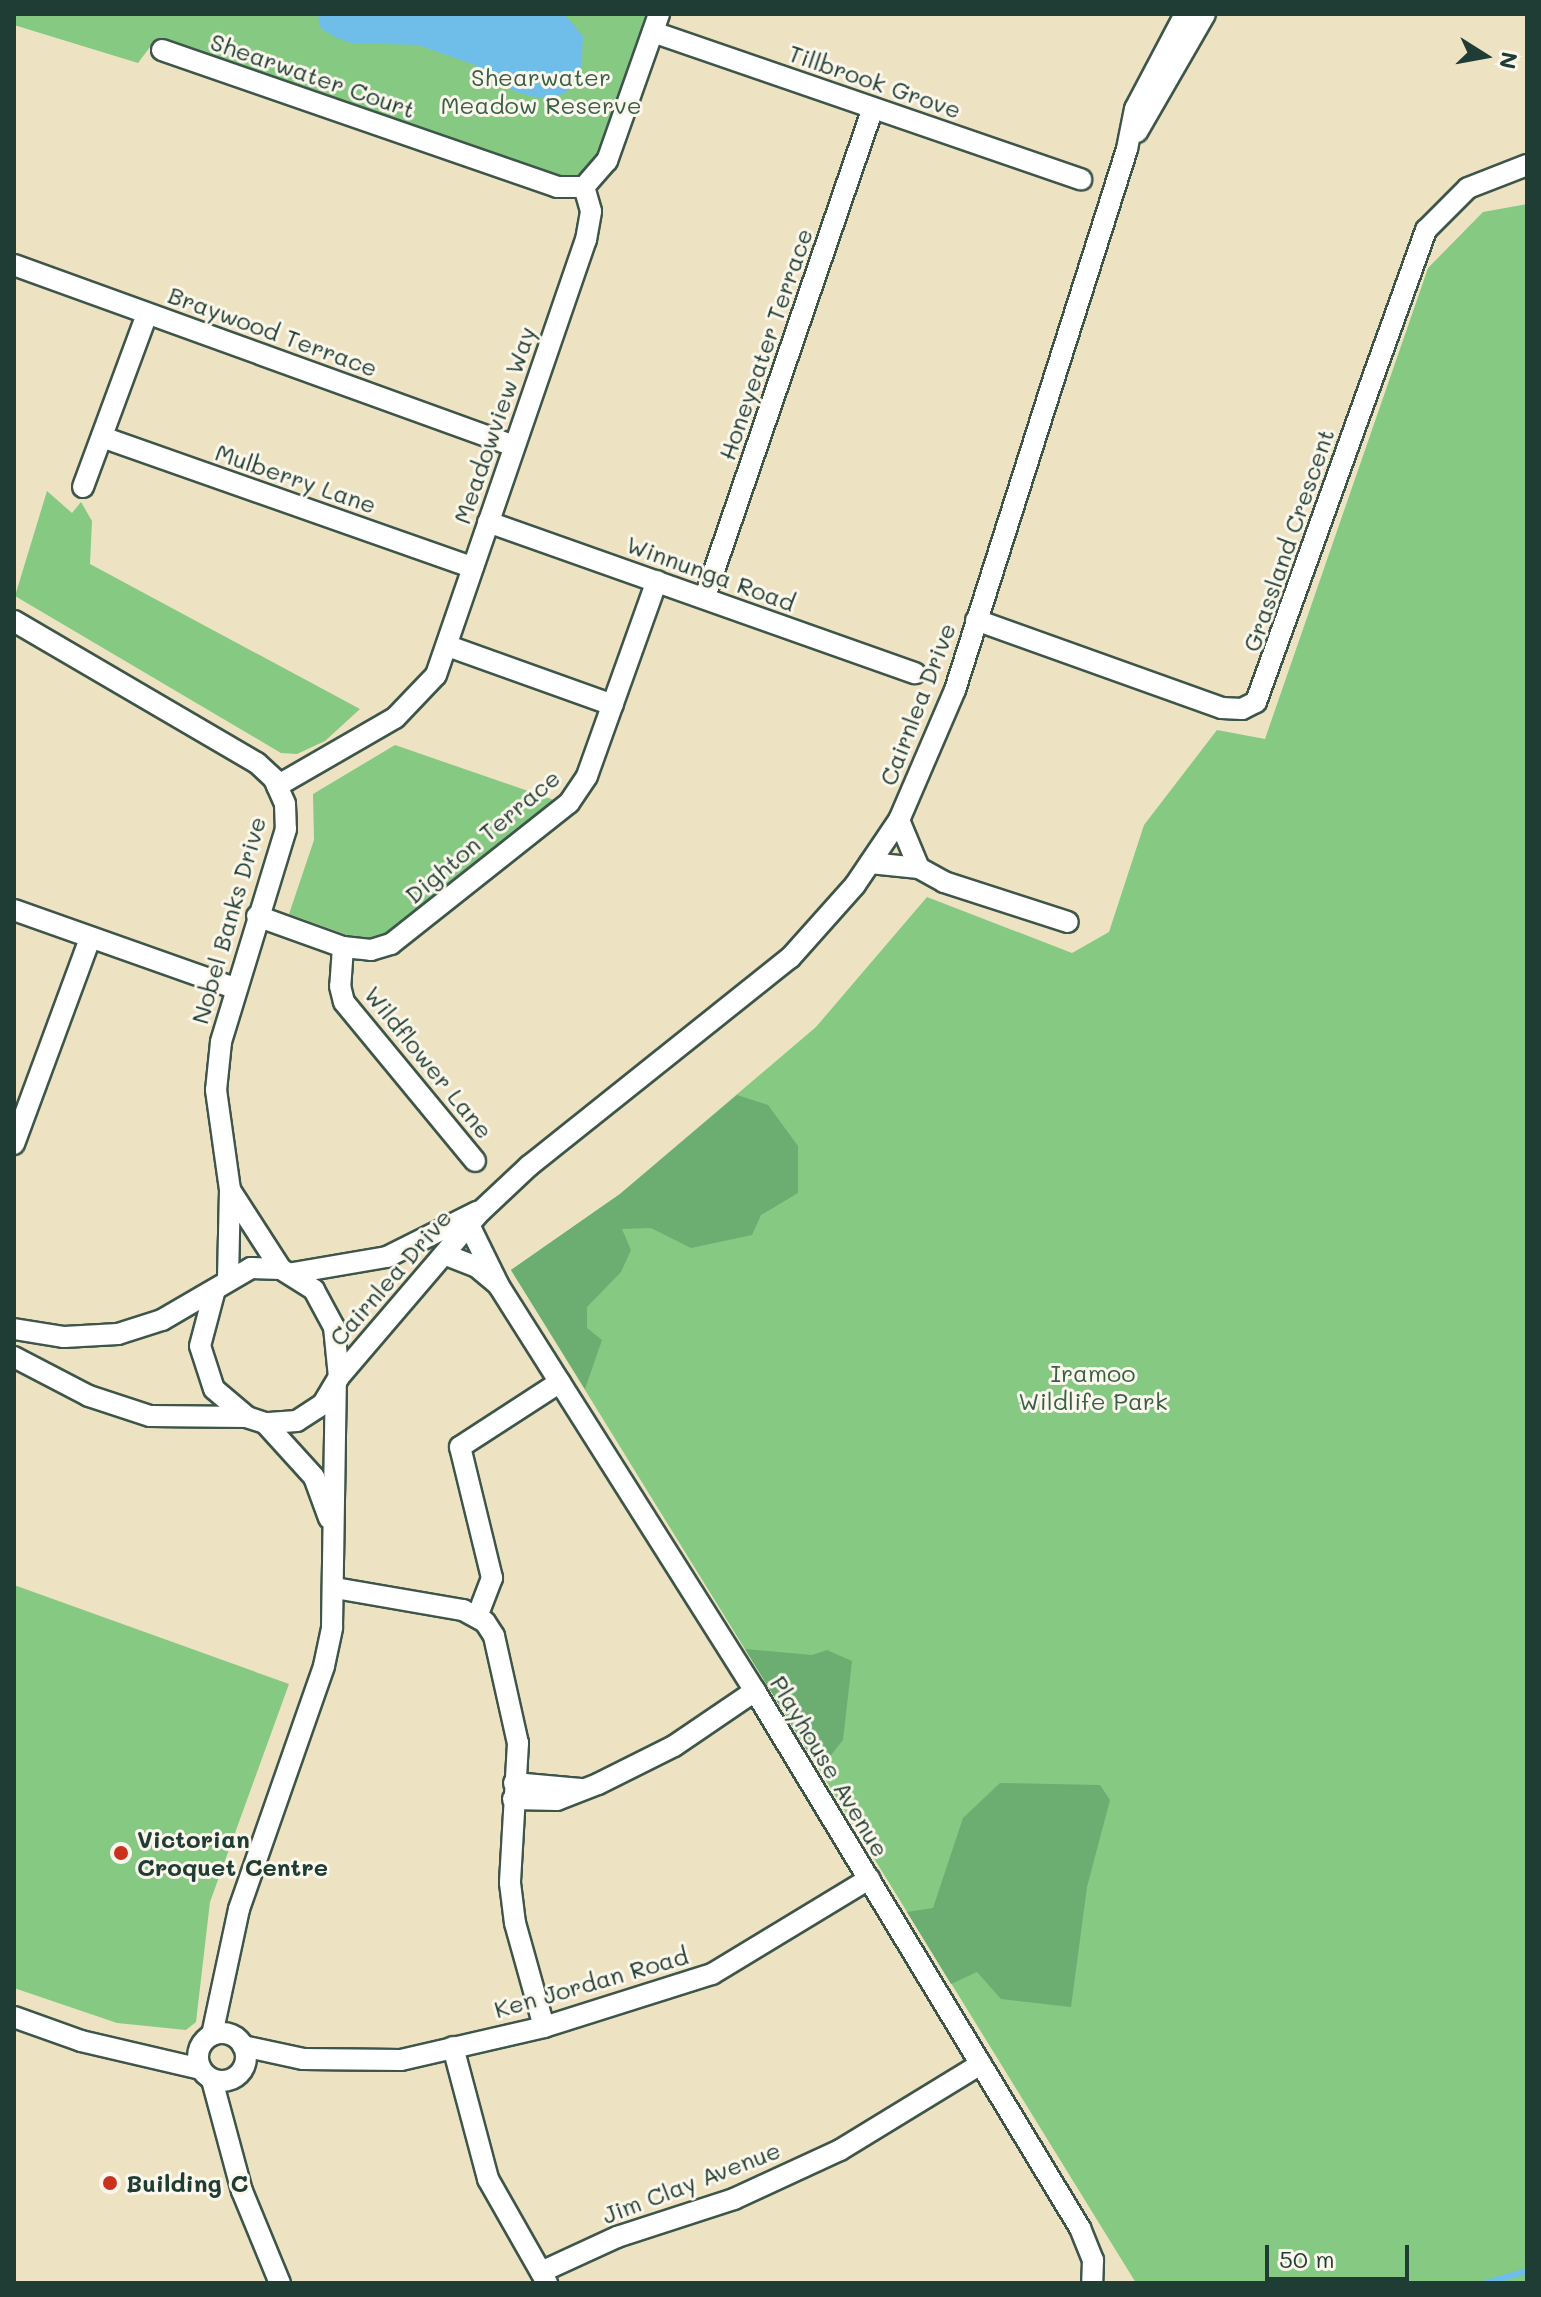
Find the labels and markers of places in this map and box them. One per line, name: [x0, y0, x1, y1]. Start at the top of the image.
place label: Victorian Croquet Centre: [137, 1825, 328, 1881]
marker: Victorian Croquet Centre: [112, 1844, 130, 1862]
place label: Building C: [126, 2169, 248, 2197]
marker: Building C: [101, 2174, 119, 2192]

